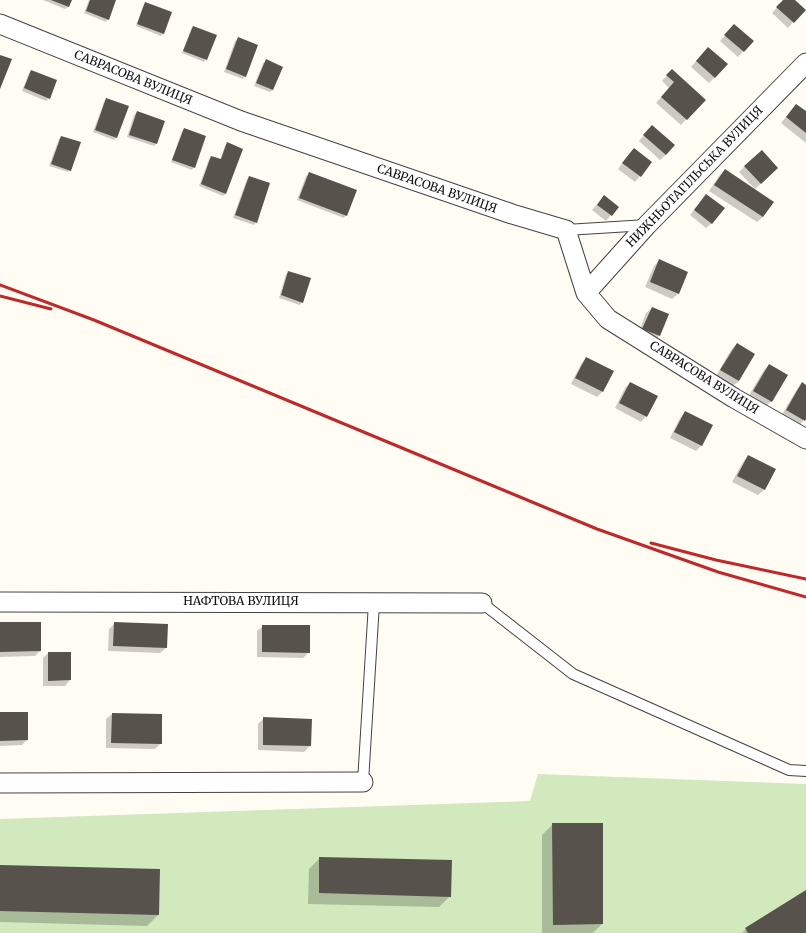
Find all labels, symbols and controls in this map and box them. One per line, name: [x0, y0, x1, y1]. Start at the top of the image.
street label: САВРАСОВА ВУЛИЦЯ: [72, 48, 194, 108]
street label: НИЖНЬОТАГІЛЬСЬКА ВУЛИЦЯ: [624, 104, 766, 250]
street label: САВРАСОВА ВУЛИЦЯ: [375, 162, 499, 216]
street label: САВРАСОВА ВУЛИЦЯ: [647, 338, 761, 418]
street label: НАФТОВА ВУЛИЦЯ: [183, 595, 299, 609]

